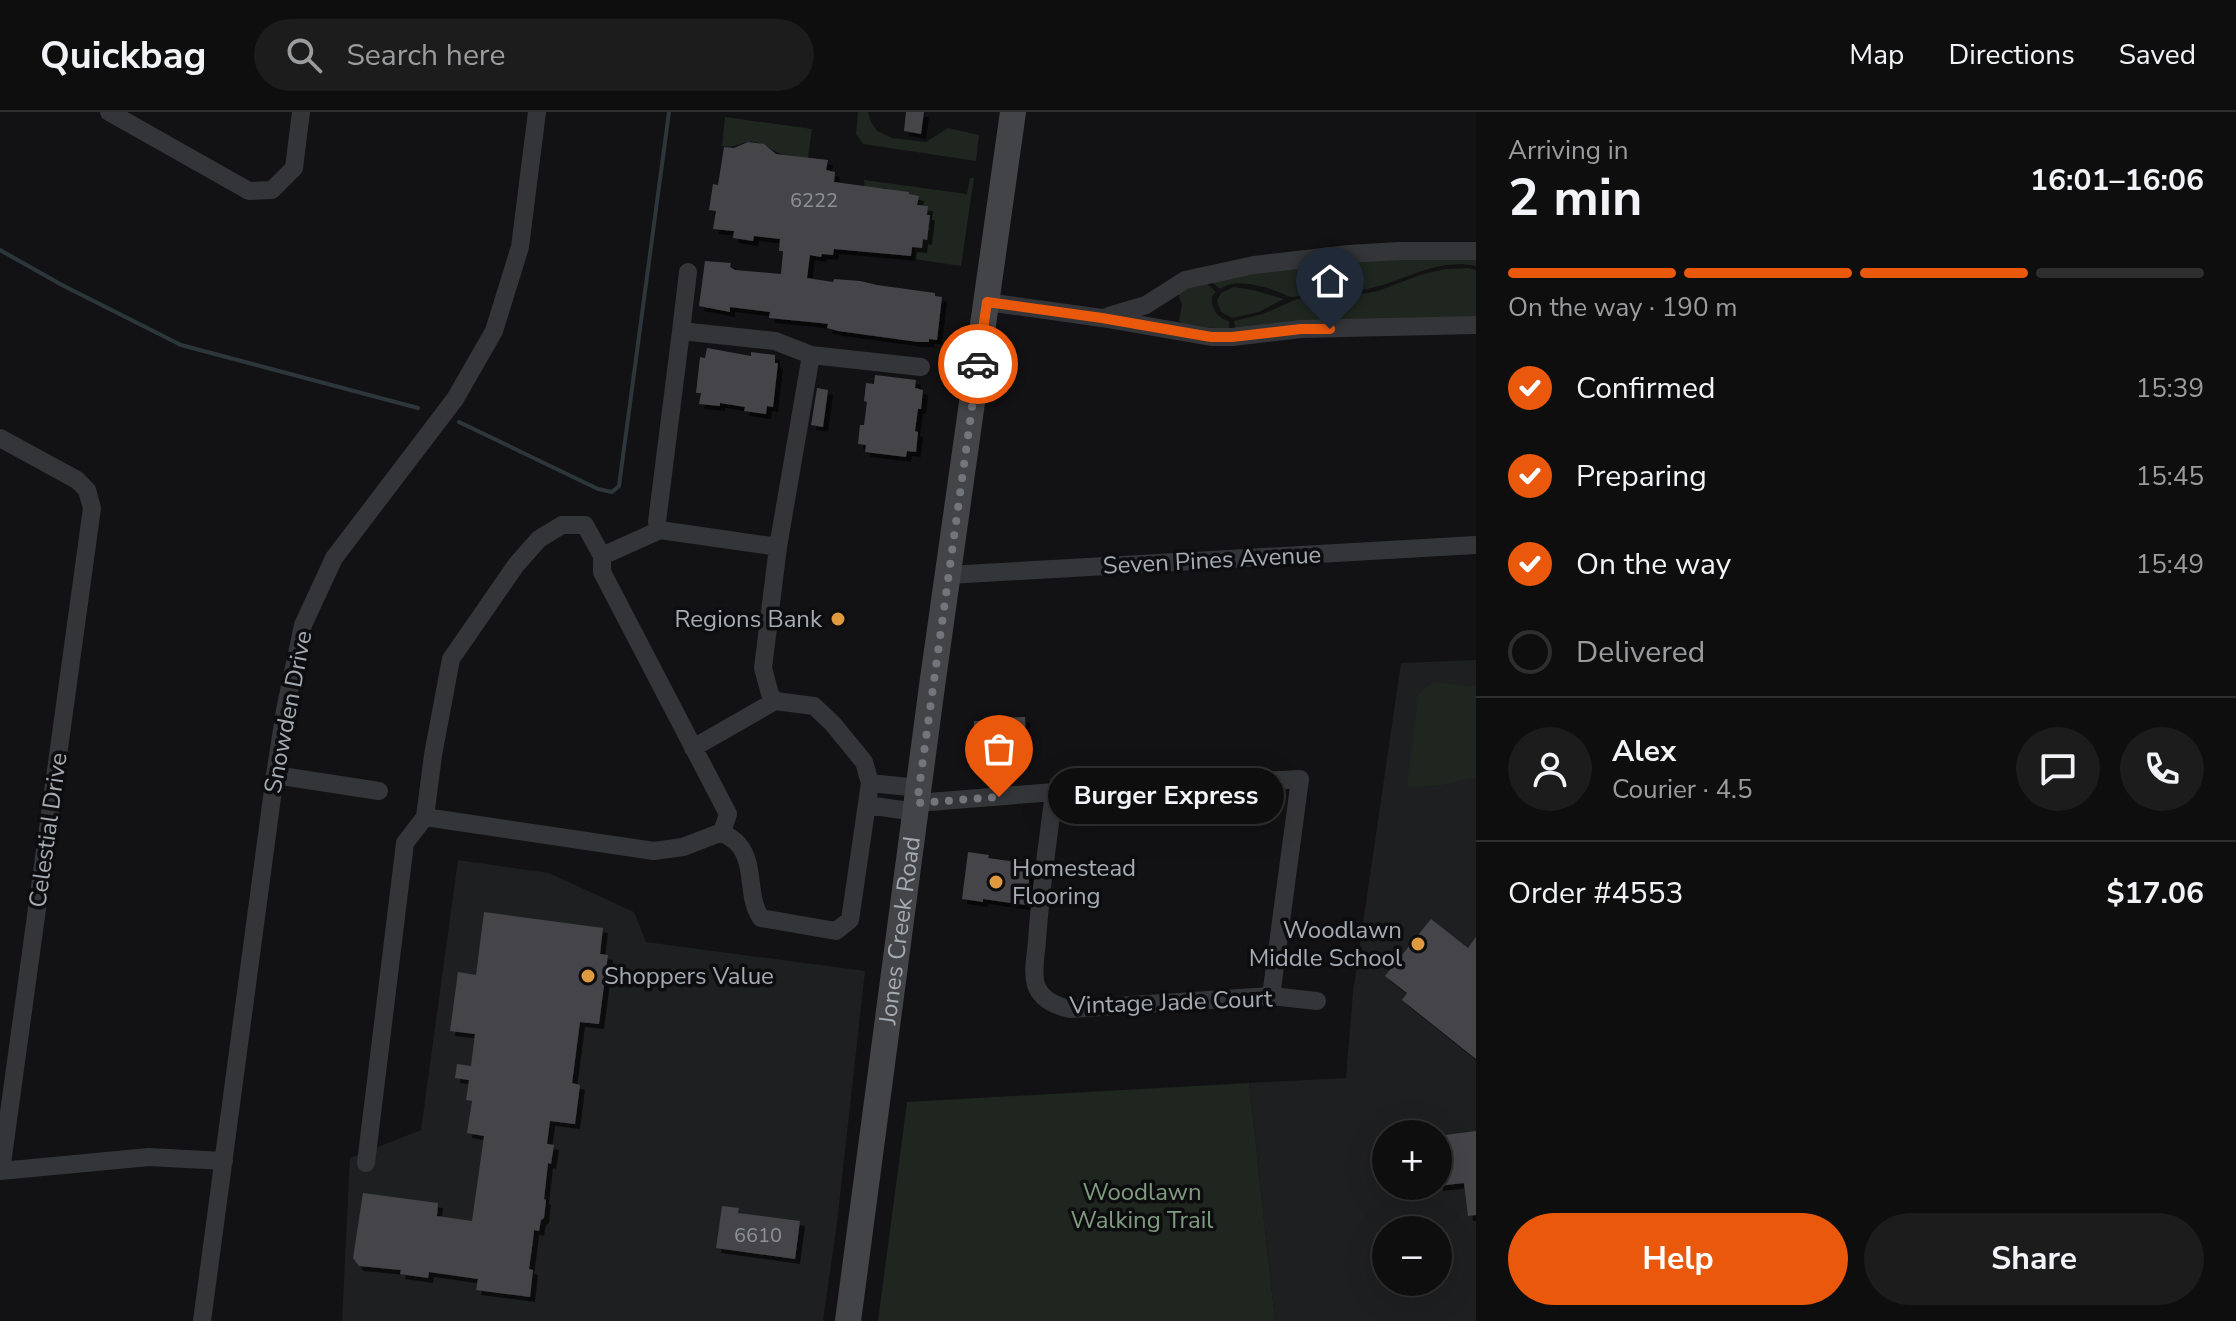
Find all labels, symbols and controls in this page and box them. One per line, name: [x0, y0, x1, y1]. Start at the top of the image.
search box: [254, 19, 814, 91]
text: Quickbag: [40, 30, 206, 81]
icon: search: [282, 33, 326, 77]
text: Search here: [346, 35, 505, 76]
text: Map: [1849, 36, 1904, 74]
text: Directions: [1948, 36, 2075, 74]
text: Saved: [2119, 36, 2196, 74]
text: Arriving in: [1508, 133, 1629, 168]
text: 16:01–16:06: [2030, 160, 2204, 201]
text: 2 min: [1508, 162, 1643, 233]
house number: 6222: [790, 187, 838, 214]
pin: [1296, 247, 1364, 329]
icon: home: [1308, 259, 1352, 303]
text: On the way · 190 m: [1508, 290, 1737, 325]
courier: [938, 324, 1018, 404]
icon: car: [956, 342, 1000, 386]
icon: check: [1508, 366, 1552, 410]
text: Confirmed: [1576, 368, 1716, 409]
text: 15:39: [2136, 371, 2204, 406]
icon: check: [1508, 454, 1552, 498]
text: Preparing: [1576, 456, 1707, 497]
text: 15:45: [2136, 459, 2204, 494]
street label: Seven Pines Avenue: [1102, 538, 1322, 582]
icon: check: [1508, 542, 1552, 586]
text: On the way: [1576, 544, 1731, 585]
text: 15:49: [2136, 547, 2204, 582]
place label: Regions Bank: [675, 603, 823, 635]
marker: Regions Bank: [829, 610, 847, 628]
street label: Snowden Drive: [257, 628, 319, 796]
text: Delivered: [1576, 632, 1705, 673]
pin: [965, 715, 1033, 797]
icon: bag: [977, 727, 1021, 771]
button: person: [1508, 727, 1592, 811]
button: chat: [2016, 727, 2100, 811]
button: phone: [2120, 727, 2204, 811]
text: Alex: [1612, 731, 1676, 772]
street label: Celestial Drive: [21, 750, 75, 910]
callout: Burger Express: [1047, 769, 1283, 825]
text: Courier · 4.5: [1612, 772, 1753, 807]
text: Burger Express: [1074, 778, 1258, 813]
street label: Jones Creek Road: [871, 834, 928, 1027]
place label: Homestead Flooring: [1012, 852, 1136, 912]
marker: Homestead Flooring: [987, 873, 1005, 891]
text: Order #4553: [1508, 873, 1683, 914]
text: $17.06: [2107, 873, 2204, 914]
place label: Woodlawn Middle School: [1249, 914, 1402, 974]
marker: Woodlawn Middle School: [1409, 935, 1427, 953]
place label: Shoppers Value: [604, 960, 774, 992]
marker: Shoppers Value: [579, 967, 597, 985]
street label: Vintage Jade Court: [1068, 982, 1274, 1022]
map controls: [1372, 1120, 1452, 1296]
button: +: [1372, 1120, 1452, 1200]
park label: Woodlawn Walking Trail: [1071, 1176, 1213, 1236]
button: Help: [1508, 1213, 1848, 1305]
button: Share: [1864, 1213, 2204, 1305]
button: −: [1372, 1216, 1452, 1296]
house number: 6610: [734, 1222, 782, 1249]

